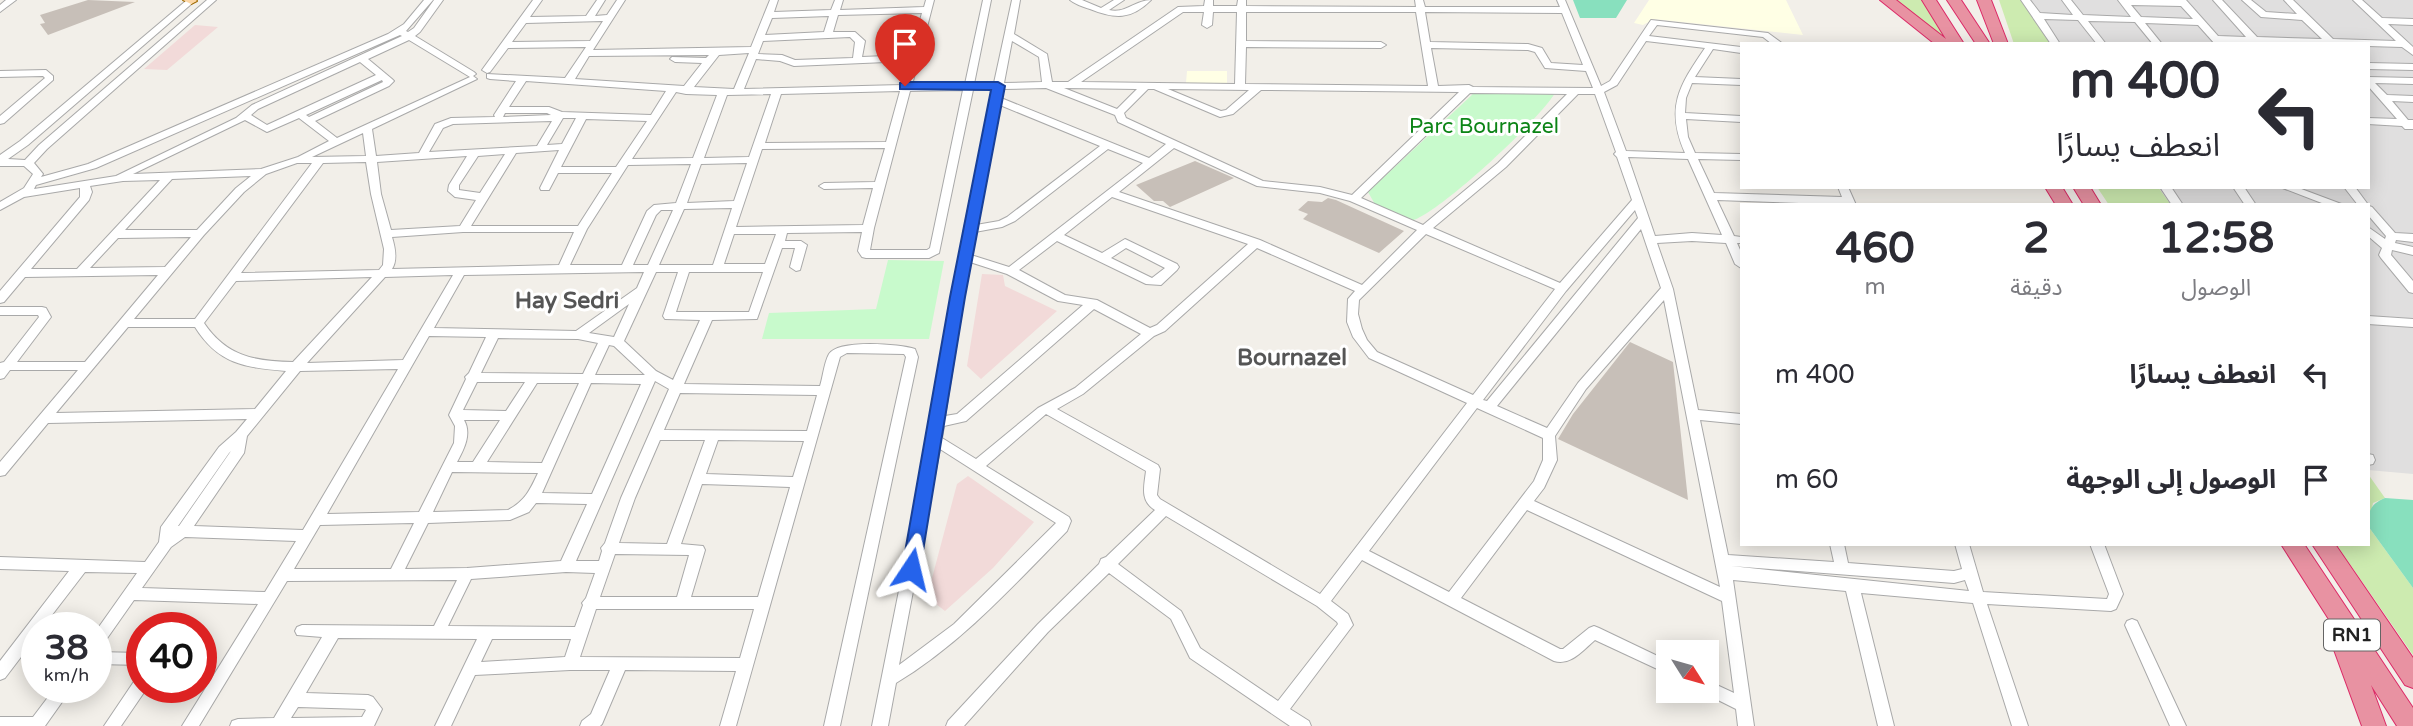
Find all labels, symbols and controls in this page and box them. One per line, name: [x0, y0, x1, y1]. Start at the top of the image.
pin: [875, 14, 935, 86]
icon: arrive: [886, 25, 924, 63]
text: 400 m: [2070, 52, 2220, 111]
icon: left: [2244, 70, 2335, 161]
park label: Parc Bournazel: [1409, 114, 1559, 139]
text: انعطف يسارًا: [2056, 127, 2220, 165]
text: 2: [2023, 213, 2050, 264]
text: 12:58: [2158, 213, 2275, 264]
text: 460: [1836, 223, 1915, 274]
text: m: [1865, 273, 1886, 301]
text: دقيقة: [2010, 274, 2063, 302]
text: الوصول: [2181, 274, 2251, 302]
district label: Hay Sedri: [515, 287, 619, 315]
district label: Bournazel: [1237, 344, 1347, 372]
icon: left: [2297, 356, 2335, 394]
text: 400 m: [1775, 359, 1855, 390]
text: انعطف يسارًا: [2130, 359, 2276, 390]
icon: arrive: [2297, 461, 2335, 499]
text: 60 m: [1775, 464, 1838, 495]
text: الوصول إلى الوجهة: [2066, 464, 2276, 495]
position arrow: [874, 532, 948, 606]
speed limit sign: 40: [126, 612, 217, 703]
road number: RN1: [2324, 620, 2380, 650]
text: 38: [45, 627, 88, 669]
north arrow: [1656, 640, 1718, 704]
map controls: [1656, 640, 1719, 703]
text: km/h: [44, 664, 89, 686]

